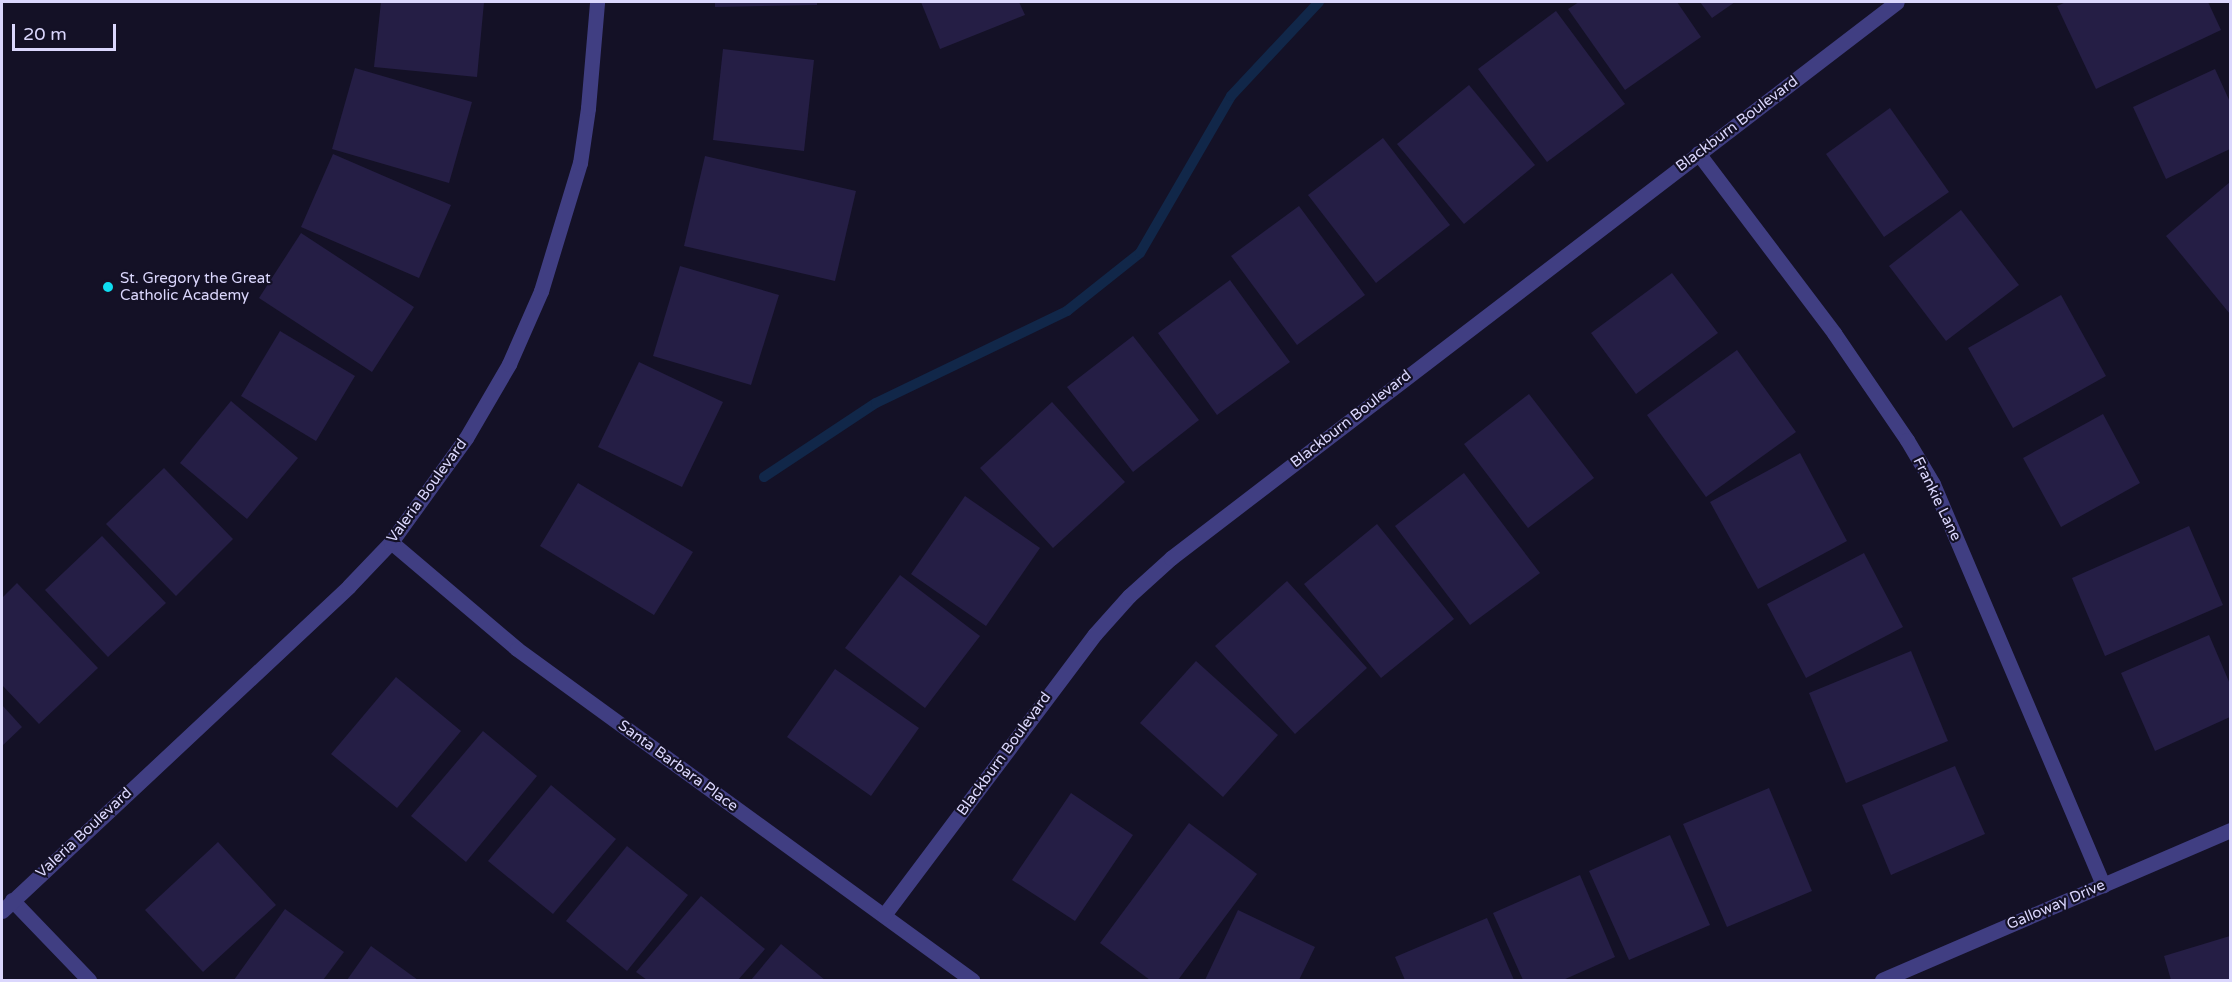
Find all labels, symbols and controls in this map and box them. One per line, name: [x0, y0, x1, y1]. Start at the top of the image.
scale bar: [15, 12, 118, 50]
text: 20 m: [23, 23, 67, 45]
street label: Blackburn Boulevard: [1672, 72, 1802, 176]
place label: St. Gregory the Great Catholic Academy: [120, 269, 271, 304]
marker: St. Gregory the Great Catholic Academy: [101, 280, 115, 294]
street label: Blackburn Boulevard: [1287, 366, 1415, 472]
street label: Valeria Boulevard: [383, 436, 471, 546]
street label: Frankie Lane: [1909, 454, 1965, 544]
street label: Blackburn Boulevard: [953, 689, 1055, 819]
street label: Santa Barbara Place: [615, 716, 741, 816]
street label: Valeria Boulevard: [32, 784, 136, 882]
street label: Galloway Drive: [2004, 876, 2108, 934]

